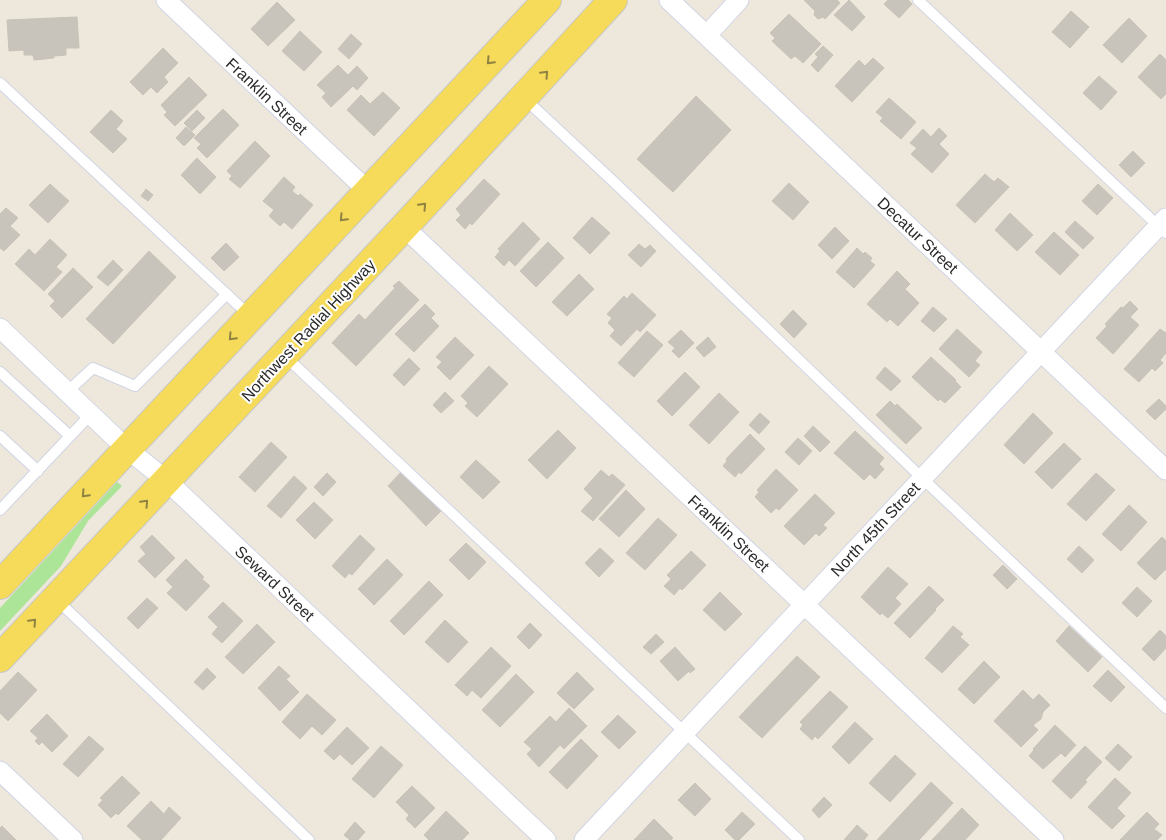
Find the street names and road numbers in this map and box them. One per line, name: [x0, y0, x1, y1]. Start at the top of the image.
street label: Franklin Street: [223, 55, 311, 138]
street label: Decatur Street: [874, 194, 962, 277]
street label: Northwest Radial Highway: [238, 256, 379, 405]
street label: North 45th Street: [828, 479, 924, 580]
street label: Franklin Street: [685, 492, 773, 575]
street label: Seward Street: [232, 543, 318, 625]

